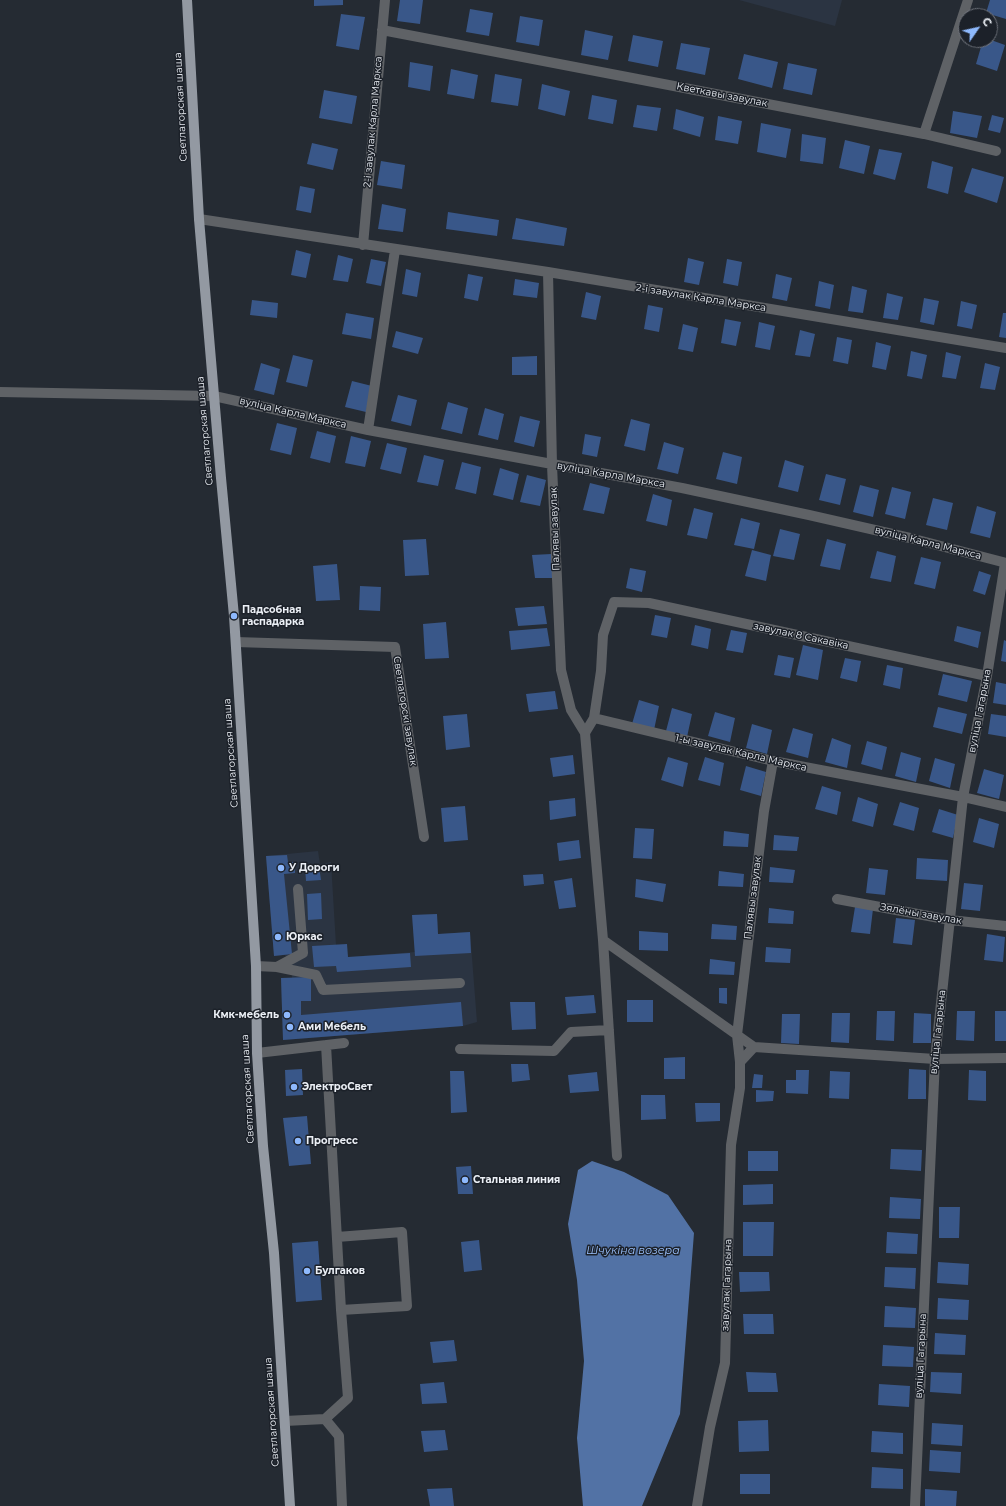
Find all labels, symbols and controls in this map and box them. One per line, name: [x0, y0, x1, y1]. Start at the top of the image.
north arrow: [958, 8, 998, 48]
text: С: [979, 15, 995, 29]
street label: Светлагорская шаша: [172, 52, 190, 162]
street label: 2-і завулак Карла Маркса: [361, 56, 385, 188]
street label: Кветкавы завулак: [676, 80, 768, 110]
street label: 2-і завулак Карла Маркса: [635, 282, 767, 314]
street label: Светлагорская шаша: [194, 376, 216, 486]
street label: вуліца Карла Маркса: [238, 395, 348, 431]
street label: вуліца Карла Маркса: [556, 460, 666, 490]
street label: Палявы завулак: [548, 487, 562, 571]
street label: вуліца Карла Маркса: [873, 524, 983, 562]
place label: Падсобная гаспадарка: [242, 604, 304, 628]
marker: Падсобная гаспадарка: [229, 611, 239, 621]
street label: завулак 8 Сакавіка: [752, 620, 850, 652]
street label: Светлагорскі завулак: [390, 655, 420, 767]
street label: вуліца Гагарына: [966, 668, 994, 754]
street label: Светлагорская шаша: [221, 698, 241, 808]
street label: 1-ы завулак Карла Маркса: [674, 732, 808, 774]
street label: Палявы завулак: [742, 856, 764, 940]
place label: У Дороги: [289, 862, 340, 874]
marker: У Дороги: [276, 863, 286, 873]
street label: Зялёны завулак: [879, 901, 963, 927]
place label: Юркас: [286, 931, 322, 943]
marker: Юркас: [273, 932, 283, 942]
street label: вуліца Гагарына: [928, 989, 948, 1075]
place label: Кмк-мебель: [213, 1009, 279, 1021]
marker: Кмк-мебель: [282, 1010, 292, 1020]
place label: Ами Мебель: [298, 1021, 366, 1033]
marker: Ами Мебель: [285, 1022, 295, 1032]
street label: Светлагорская шаша: [239, 1034, 257, 1144]
place label: ЭлектроСвет: [302, 1081, 372, 1093]
marker: ЭлектроСвет: [289, 1082, 299, 1092]
place label: Прогресс: [306, 1135, 358, 1147]
marker: Прогресс: [293, 1136, 303, 1146]
place label: Стальная линия: [473, 1174, 560, 1186]
marker: Стальная линия: [460, 1175, 470, 1185]
street label: завулак Гагарына: [719, 1239, 735, 1331]
water label: Шчукіна возера: [586, 1244, 680, 1258]
place label: Булгаков: [315, 1265, 365, 1277]
marker: Булгаков: [302, 1266, 312, 1276]
street label: вуліца Гагарына: [913, 1313, 929, 1399]
street label: Светлагорская шаша: [262, 1357, 282, 1467]

